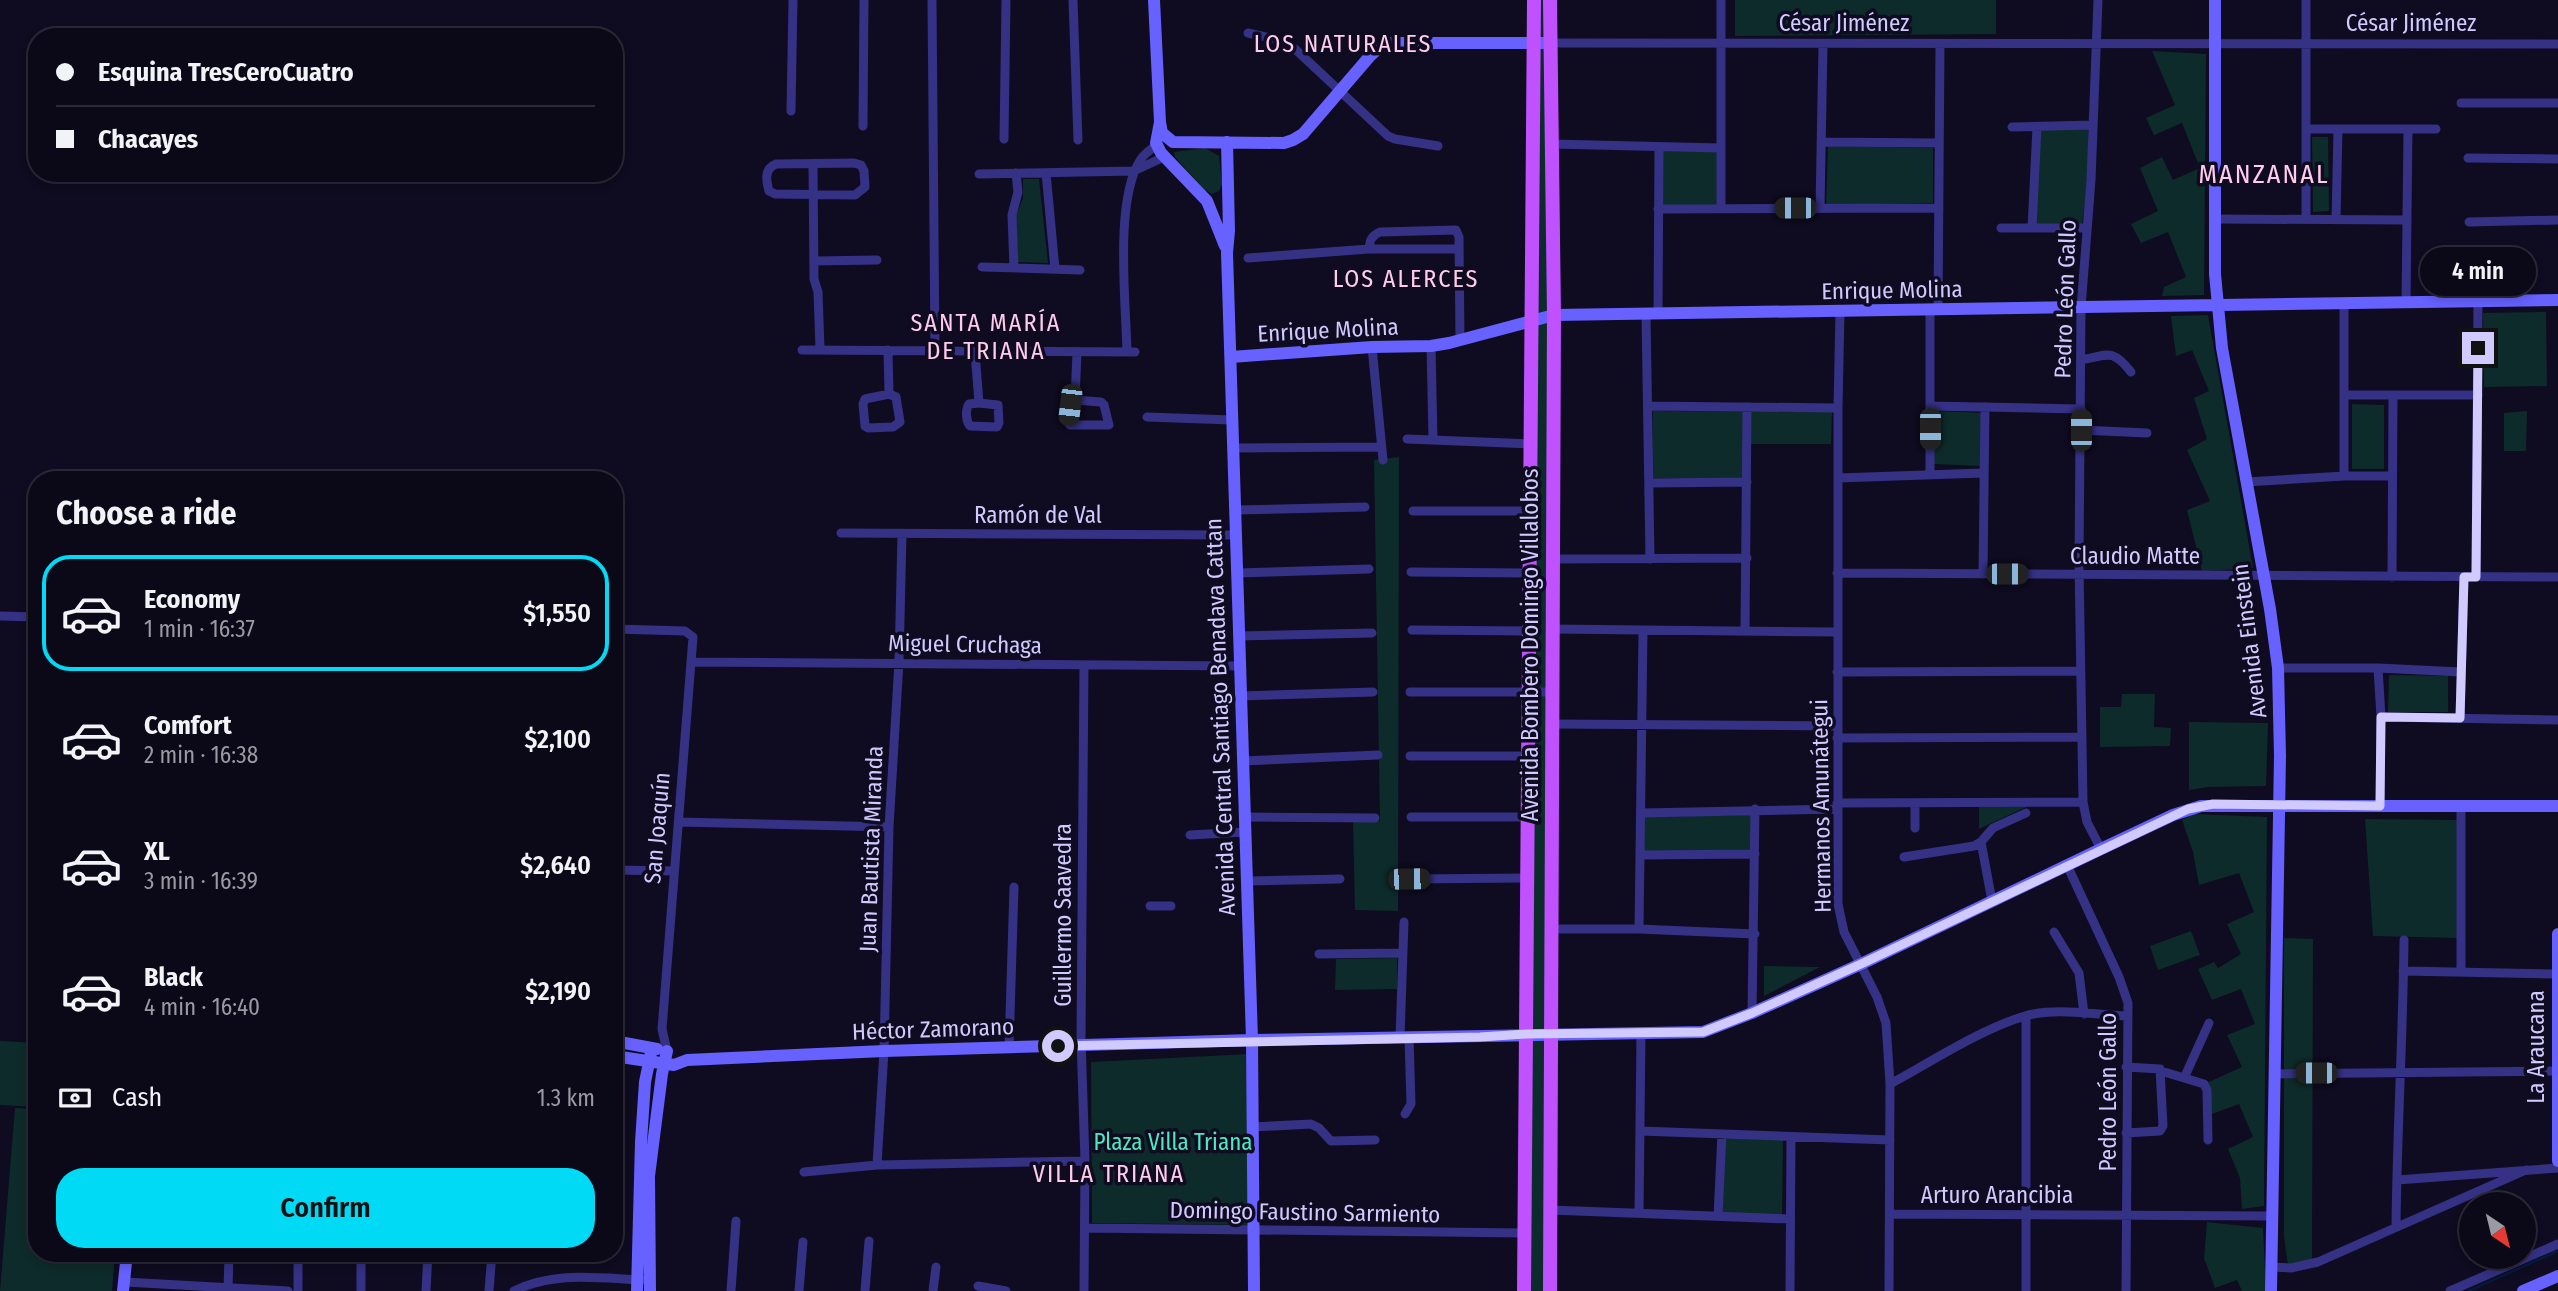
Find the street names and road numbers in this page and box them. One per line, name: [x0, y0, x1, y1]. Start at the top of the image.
street label: César Jiménez: [1779, 9, 1909, 37]
street label: César Jiménez: [2346, 9, 2476, 37]
street label: Pedro León Gallo: [2048, 219, 2082, 379]
street label: Enrique Molina: [1821, 275, 1963, 305]
street label: Enrique Molina: [1257, 312, 1399, 348]
street label: Avenida Bombero Domingo Villalobos: [1516, 468, 1544, 822]
street label: Ramón de Val: [974, 501, 1102, 529]
street label: Avenida Central Santiago Benadava Cattan: [1199, 518, 1241, 916]
street label: Claudio Matte: [2070, 542, 2200, 570]
street label: Avenida Einstein: [2226, 562, 2272, 720]
street label: Miguel Cruchaga: [888, 629, 1042, 659]
street label: Hermanos Amunátegui: [1805, 699, 1837, 913]
street label: Juan Bautista Miranda: [853, 745, 889, 953]
street label: San Joaquín: [638, 771, 676, 885]
street label: Guillermo Saavedra: [1049, 823, 1077, 1007]
street label: La Araucana: [2522, 990, 2550, 1104]
street label: Héctor Zamorano: [851, 1012, 1015, 1046]
street label: Pedro León Gallo: [2094, 1013, 2122, 1171]
street label: Arturo Arancibia: [1921, 1181, 2073, 1209]
street label: Domingo Faustino Sarmiento: [1169, 1196, 1441, 1228]

